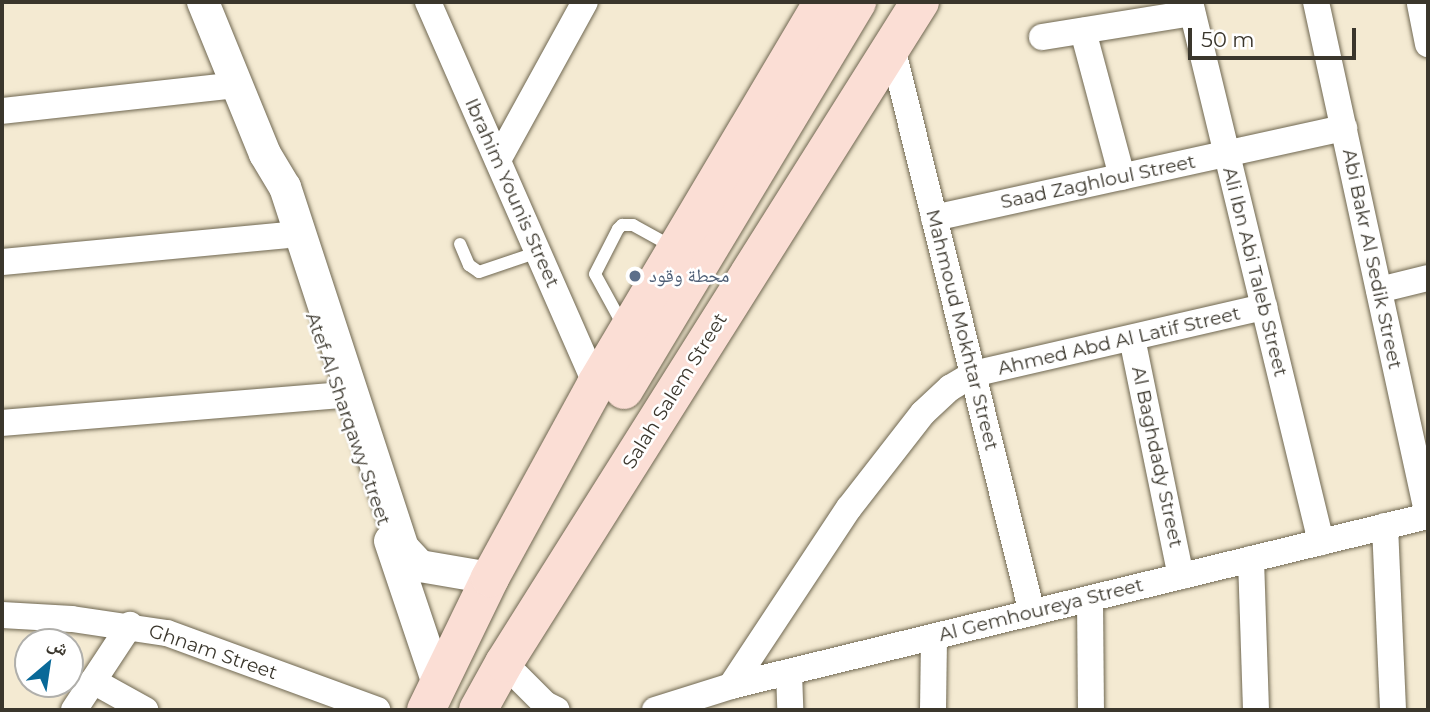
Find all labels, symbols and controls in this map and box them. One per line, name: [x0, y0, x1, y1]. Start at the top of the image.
scale bar: [1192, 14, 1360, 58]
text: 50 m: [1201, 27, 1255, 52]
street label: Ibrahim Younis Street: [460, 95, 564, 291]
street label: Abi Bakr Al Sedik Street: [1338, 147, 1406, 371]
street label: Saad Zaghloul Street: [998, 150, 1198, 214]
street label: Ali Ibn Abi Taleb Street: [1218, 165, 1292, 379]
street label: Mahmoud Mokhtar Street: [921, 207, 1003, 453]
place label: محطة وقود: [649, 265, 729, 287]
marker: محطة وقود: [627, 268, 643, 284]
street label: Ahmed Abd Al Latif Street: [996, 302, 1242, 380]
street label: Atef Al Sharqawy Street: [301, 309, 395, 529]
street label: Salah Salem Street: [618, 309, 732, 473]
street label: Al Baghdady Street: [1127, 364, 1187, 550]
street label: Al Gemhoureya Street: [936, 574, 1146, 646]
street label: Ghnam Street: [146, 619, 280, 685]
north arrow: [14, 628, 84, 698]
text: ش: [44, 631, 73, 661]

